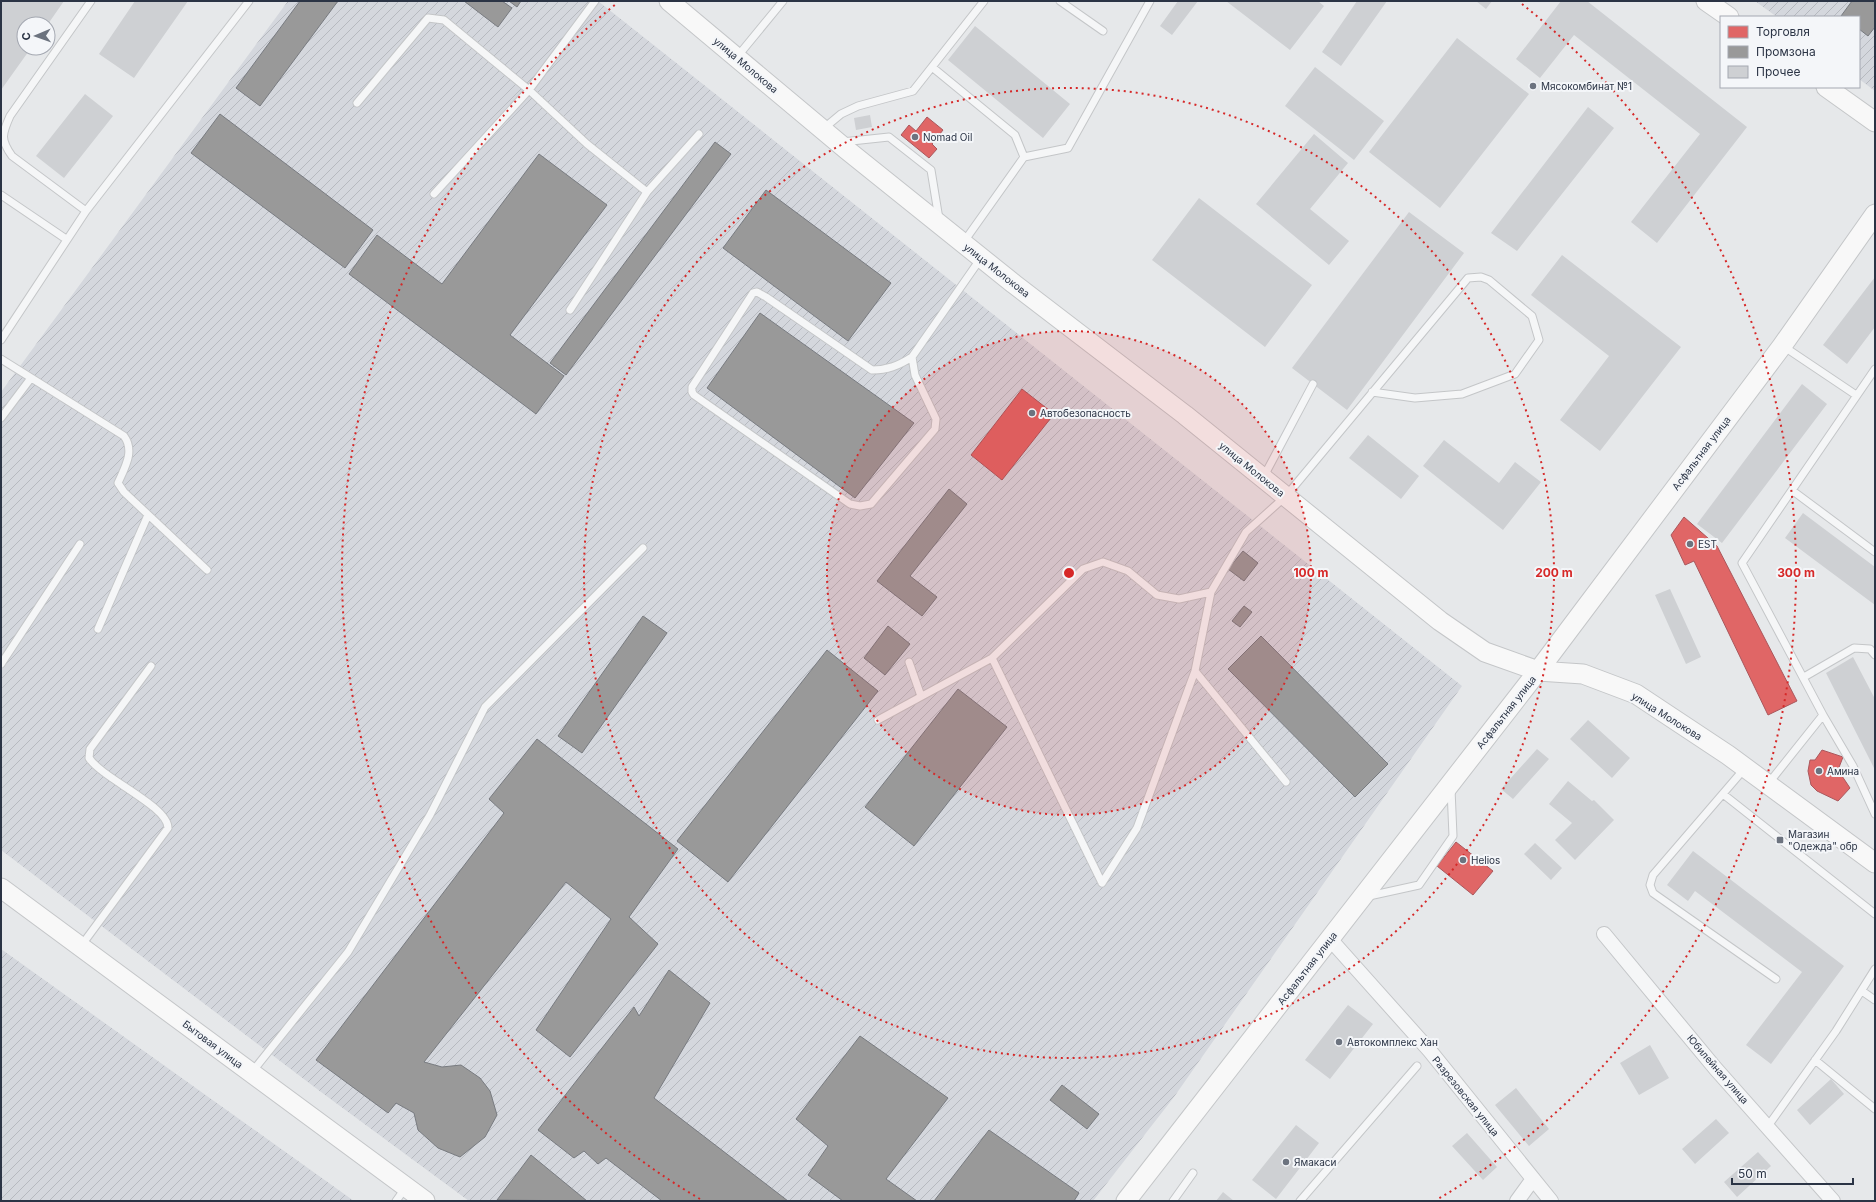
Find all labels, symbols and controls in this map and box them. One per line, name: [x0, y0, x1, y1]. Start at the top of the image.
north arrow: [16, 16, 56, 56]
legend: [1720, 16, 1860, 88]
text: Торговля: [1756, 24, 1810, 39]
text: С: [19, 32, 33, 41]
street label: улица Молокова: [711, 35, 781, 95]
text: Промзона: [1756, 44, 1816, 59]
text: Прочее: [1756, 64, 1801, 79]
place label: Мясокомбинат №1: [1541, 80, 1632, 92]
marker: Мясокомбинат №1: [1528, 81, 1538, 91]
place label: Nomad Oil: [923, 131, 972, 143]
marker: Nomad Oil: [910, 132, 920, 142]
street label: улица Молокова: [962, 241, 1032, 299]
place label: Автобезопасность: [1040, 407, 1131, 419]
marker: Автобезопасность: [1027, 408, 1037, 418]
street label: Асфальтная улица: [1669, 414, 1733, 492]
street label: улица Молокова: [1217, 439, 1287, 499]
place label: EST: [1698, 538, 1717, 550]
marker: EST: [1685, 539, 1695, 549]
text: 100 m: [1293, 565, 1329, 580]
text: 200 m: [1535, 565, 1573, 580]
text: 300 m: [1777, 565, 1815, 580]
centre of rings: [1062, 566, 1076, 580]
street label: Асфальтная улица: [1474, 673, 1538, 751]
street label: улица Молокова: [1630, 690, 1704, 742]
place label: Амина: [1827, 765, 1859, 777]
marker: Амина: [1814, 766, 1824, 776]
place label: Магазин "Одежда" обр: [1788, 828, 1858, 852]
marker: Магазин "Одежда" обр: [1775, 835, 1785, 845]
place label: Helios: [1471, 854, 1500, 866]
marker: Helios: [1458, 855, 1468, 865]
street label: Асфальтная улица: [1275, 929, 1339, 1007]
street label: Бытовая улица: [180, 1017, 246, 1071]
street label: Юбилейная улица: [1685, 1032, 1751, 1106]
place label: Автокомплекс Хан: [1347, 1036, 1438, 1048]
marker: Автокомплекс Хан: [1334, 1037, 1344, 1047]
street label: Разрезовская улица: [1430, 1054, 1502, 1138]
place label: Ямакаси: [1294, 1156, 1336, 1168]
marker: Ямакаси: [1281, 1157, 1291, 1167]
scale bar: [1732, 1160, 1853, 1186]
text: 50 m: [1738, 1166, 1767, 1181]

